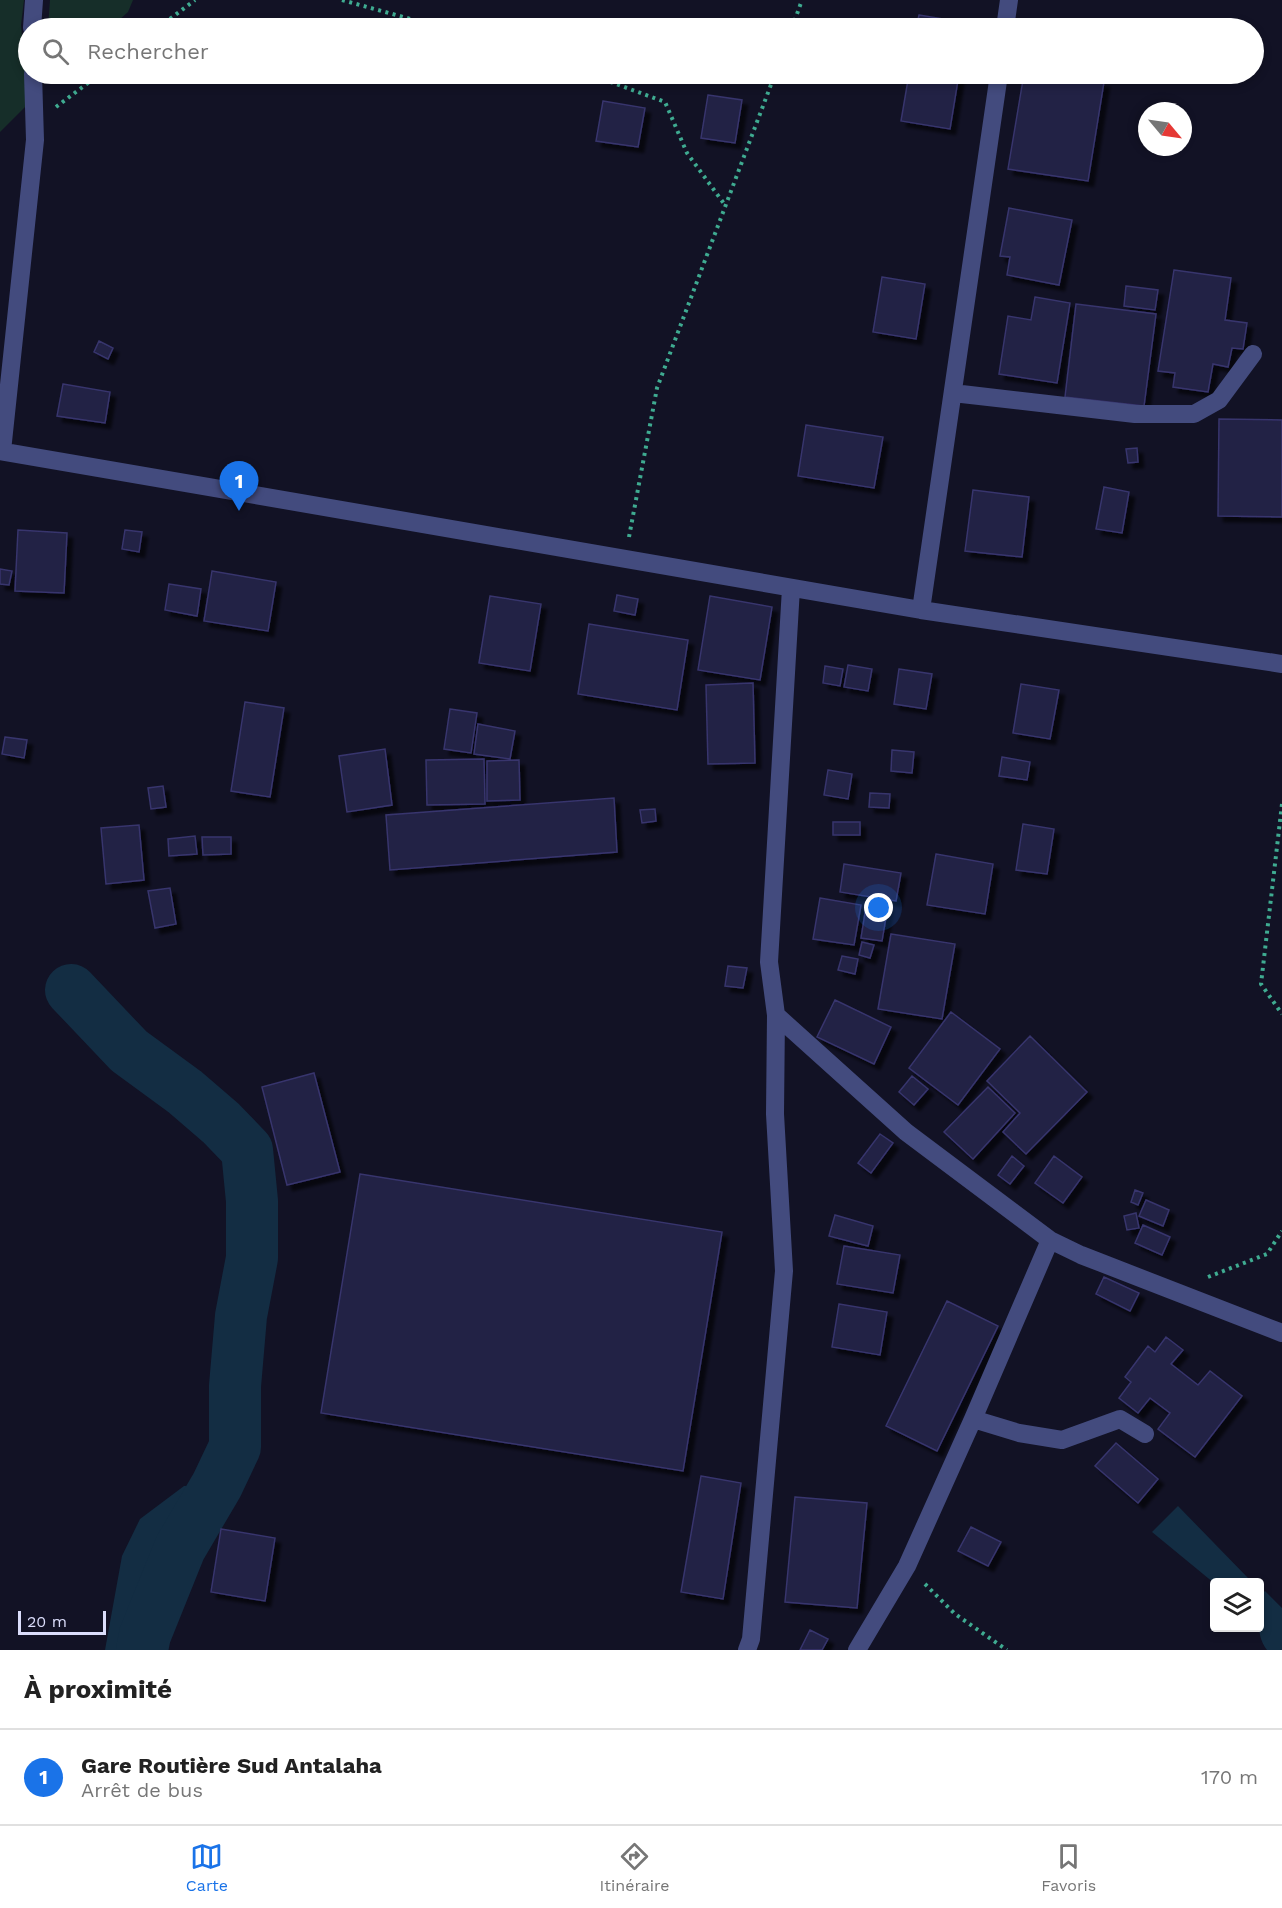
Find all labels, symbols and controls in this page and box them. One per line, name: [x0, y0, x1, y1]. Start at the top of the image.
search box: [18, 18, 1264, 84]
icon: search: [39, 35, 72, 68]
text: Rechercher: [87, 39, 209, 64]
north arrow: [1138, 102, 1192, 156]
pin: 1: [220, 462, 258, 511]
your location: [864, 893, 893, 922]
map controls: [1210, 1578, 1264, 1632]
button: layers: [1210, 1578, 1264, 1632]
scale bar: [18, 1608, 106, 1636]
text: 20 m: [27, 1612, 67, 1631]
text: À proximité: [24, 1674, 172, 1704]
text: Gare Routière Sud Antalaha: [81, 1753, 382, 1778]
text: 1: [39, 1765, 48, 1789]
text: 170 m: [1201, 1765, 1258, 1789]
text: Arrêt de bus: [81, 1778, 203, 1802]
tab: Carte: [186, 1840, 228, 1895]
tab: Itinéraire: [600, 1840, 670, 1895]
tab: Favoris: [1041, 1840, 1096, 1895]

